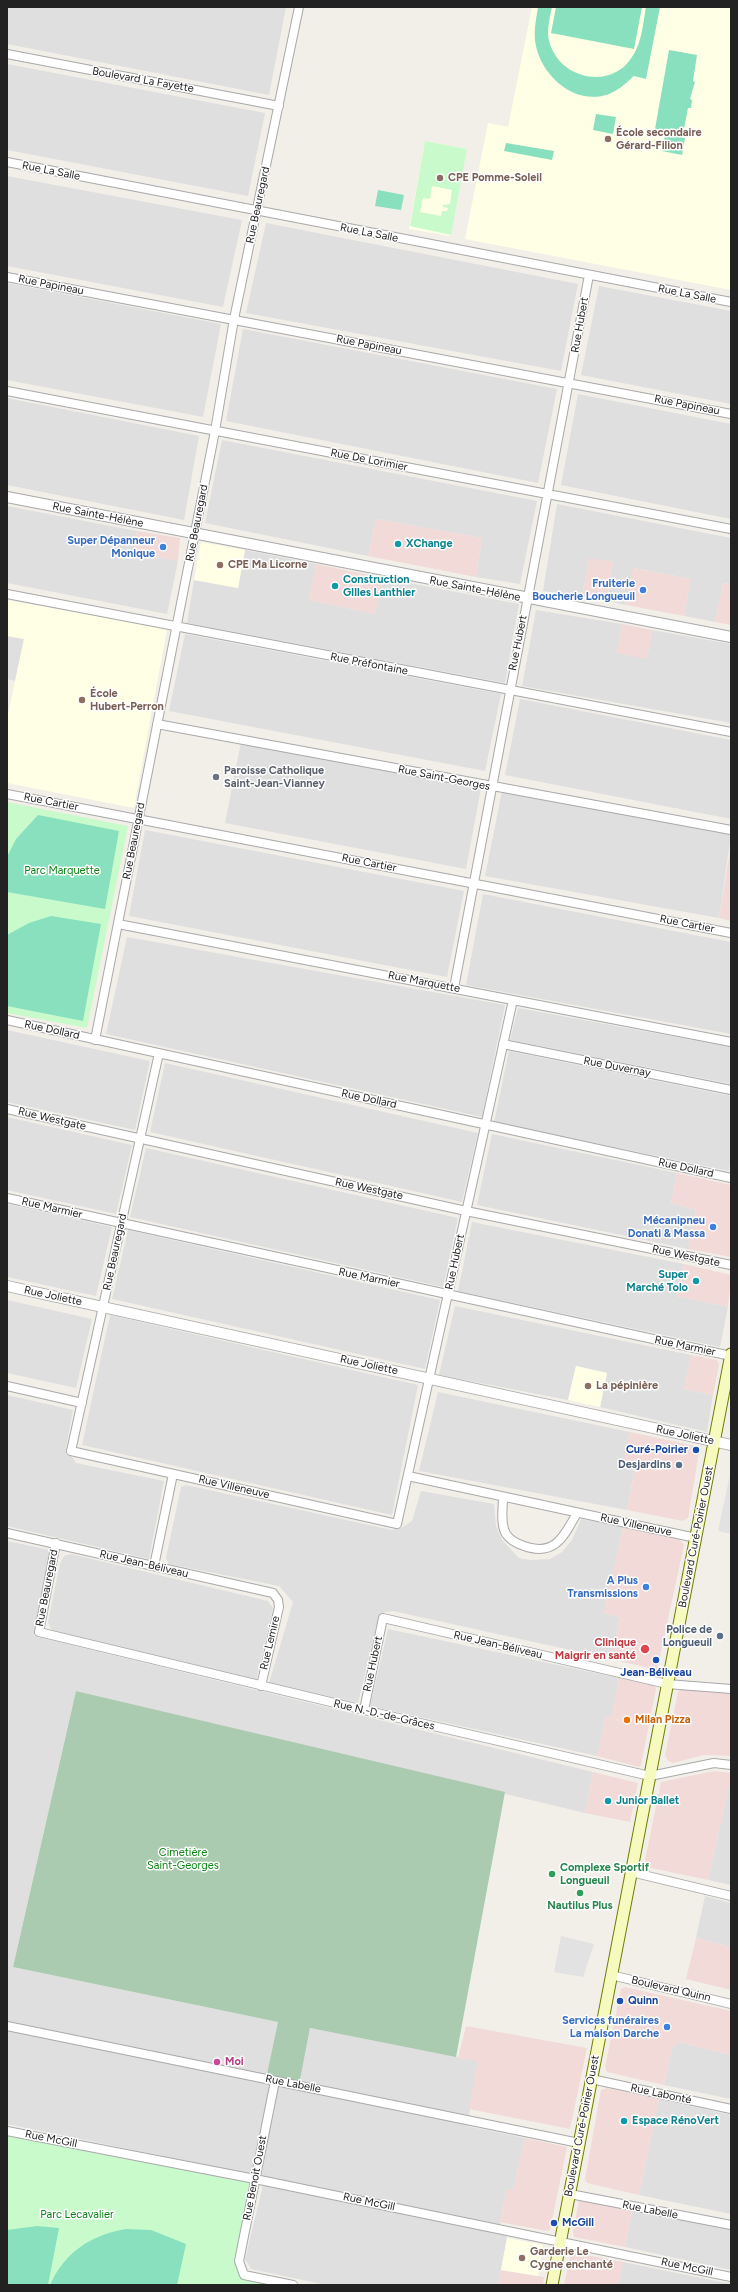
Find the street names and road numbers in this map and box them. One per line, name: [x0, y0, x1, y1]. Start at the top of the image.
street label: Boulevard La Fayette: [91, 65, 195, 95]
street label: Rue La Salle: [21, 159, 81, 183]
street label: Rue Beauregard: [243, 165, 273, 245]
street label: Rue La Salle: [339, 221, 399, 245]
street label: Rue Papineau: [17, 272, 85, 298]
street label: Rue La Salle: [657, 282, 717, 306]
street label: Rue Hubert: [569, 296, 591, 354]
street label: Rue Papineau: [335, 332, 403, 358]
street label: Rue Papineau: [653, 392, 721, 418]
street label: Rue De Lorimier: [329, 446, 409, 474]
street label: Rue Beauregard: [183, 483, 211, 563]
street label: Rue Sainte-Hélène: [51, 500, 145, 530]
street label: Rue Sainte-Hélène: [428, 574, 522, 604]
street label: Rue Hubert: [506, 614, 530, 672]
street label: Rue Préfontaine: [329, 650, 409, 678]
street label: Rue Saint-Georges: [397, 763, 491, 793]
street label: Rue Cartier: [23, 790, 79, 814]
street label: Rue Beauregard: [120, 801, 148, 881]
street label: Rue Cartier: [341, 851, 397, 875]
street label: Rue Cartier: [659, 912, 715, 936]
street label: Rue Marquette: [387, 969, 461, 995]
street label: Rue Dollard: [23, 1018, 81, 1042]
street label: Rue Duvernay: [582, 1054, 652, 1080]
street label: Rue Dollard: [340, 1087, 398, 1111]
street label: Rue Westgate: [17, 1105, 87, 1133]
street label: Rue Dollard: [657, 1156, 715, 1180]
street label: Rue Westgate: [334, 1175, 404, 1203]
street label: Rue Marmier: [20, 1195, 84, 1221]
street label: Rue Beauregard: [100, 1212, 130, 1292]
street label: Rue Hubert: [443, 1233, 467, 1291]
street label: Rue Westgate: [651, 1242, 721, 1270]
street label: Rue Marmier: [337, 1265, 401, 1291]
street label: Rue Joliette: [23, 1283, 83, 1309]
street label: Rue Marmier: [653, 1333, 717, 1359]
street label: Rue Joliette: [339, 1352, 399, 1378]
street label: Rue Joliette: [655, 1422, 715, 1448]
street label: Boulevard Curé-Poirier Ouest: [676, 1465, 716, 1609]
street label: Rue Villeneuve: [197, 1472, 271, 1502]
street label: Rue Villeneuve: [599, 1511, 673, 1539]
street label: Rue Jean-Béliveau: [98, 1547, 190, 1581]
street label: Rue Beauregard: [33, 1548, 61, 1628]
street label: Rue Lemire: [257, 1615, 283, 1671]
street label: Rue Jean-Béliveau: [452, 1628, 544, 1662]
street label: Rue Hubert: [361, 1635, 385, 1693]
street label: Rue N.-D.-de-Grâces: [332, 1697, 436, 1733]
street label: Boulevard Quinn: [630, 1973, 712, 2005]
street label: Boulevard Curé-Poirier Ouest: [562, 2054, 602, 2198]
street label: Rue Labelle: [264, 2072, 322, 2096]
street label: Rue Labonté: [629, 2081, 693, 2107]
street label: Rue McGill: [24, 2127, 78, 2151]
street label: Rue Benoit Ouest: [240, 2134, 270, 2222]
street label: Rue McGill: [342, 2190, 396, 2214]
street label: Rue Labelle: [621, 2198, 679, 2222]
street label: Rue McGill: [660, 2255, 714, 2279]

